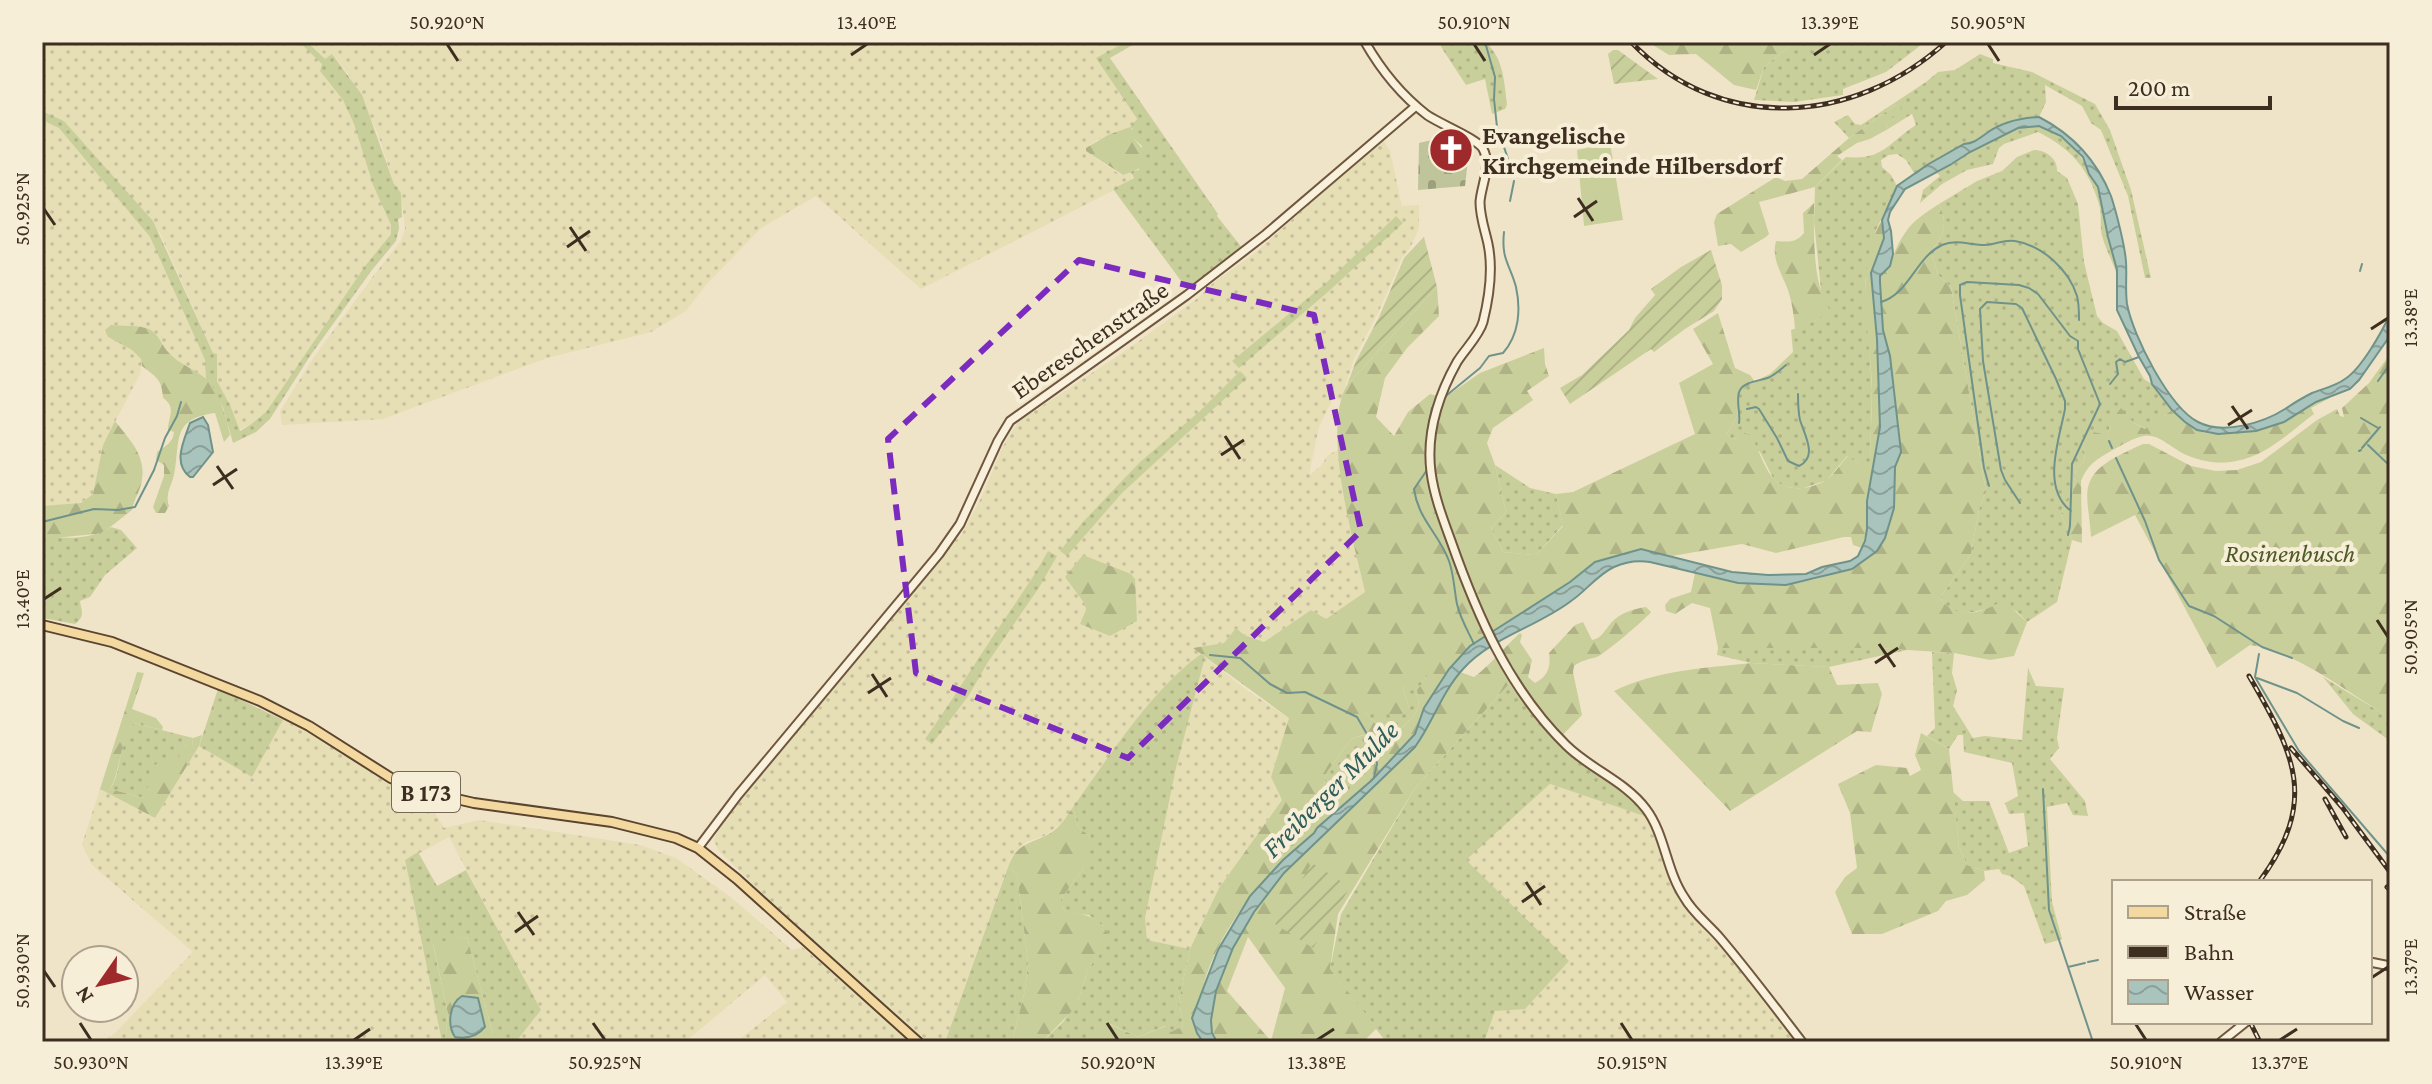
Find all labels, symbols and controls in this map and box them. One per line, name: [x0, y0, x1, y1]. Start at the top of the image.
text: 50.920°N: [409, 11, 485, 33]
text: 13.40°E: [837, 11, 897, 33]
text: 50.910°N: [1437, 11, 1511, 33]
text: 13.39°E: [1801, 11, 1859, 33]
text: 50.905°N: [1950, 11, 2026, 33]
scale bar: [2116, 60, 2270, 110]
text: 200 m: [2128, 74, 2190, 101]
place label: Evangelische Kirchgemeinde Hilbersdorf: [1482, 121, 1783, 180]
church icon: Evangelische Kirchgemeinde Hilbersdorf: [1427, 126, 1475, 174]
text: 50.925°N: [11, 172, 33, 246]
street label: Ebereschenstraße: [1006, 275, 1174, 405]
text: 13.38°E: [2399, 289, 2421, 347]
park label: Rosinenbusch: [2225, 539, 2355, 568]
text: 13.40°E: [11, 569, 33, 629]
text: 50.905°N: [2399, 599, 2421, 675]
water label: Freiberger Mulde: [1256, 714, 1405, 863]
road number: B 173: [392, 772, 460, 812]
legend: [2112, 880, 2372, 1024]
text: Straße: [2184, 898, 2246, 925]
text: 50.930°N: [11, 933, 33, 1009]
text: Bahn: [2184, 938, 2234, 965]
text: 13.37°E: [2399, 938, 2421, 995]
north arrow: [60, 944, 140, 1024]
text: Wasser: [2184, 978, 2254, 1005]
text: N: [69, 982, 98, 1008]
text: 50.930°N: [53, 1051, 129, 1073]
text: 13.39°E: [325, 1051, 383, 1073]
text: 50.925°N: [568, 1051, 642, 1073]
text: 50.920°N: [1080, 1051, 1156, 1073]
text: 13.38°E: [1288, 1051, 1346, 1073]
text: 50.915°N: [1596, 1051, 1668, 1073]
text: 50.910°N: [2109, 1051, 2183, 1073]
text: 13.37°E: [2252, 1051, 2309, 1073]

